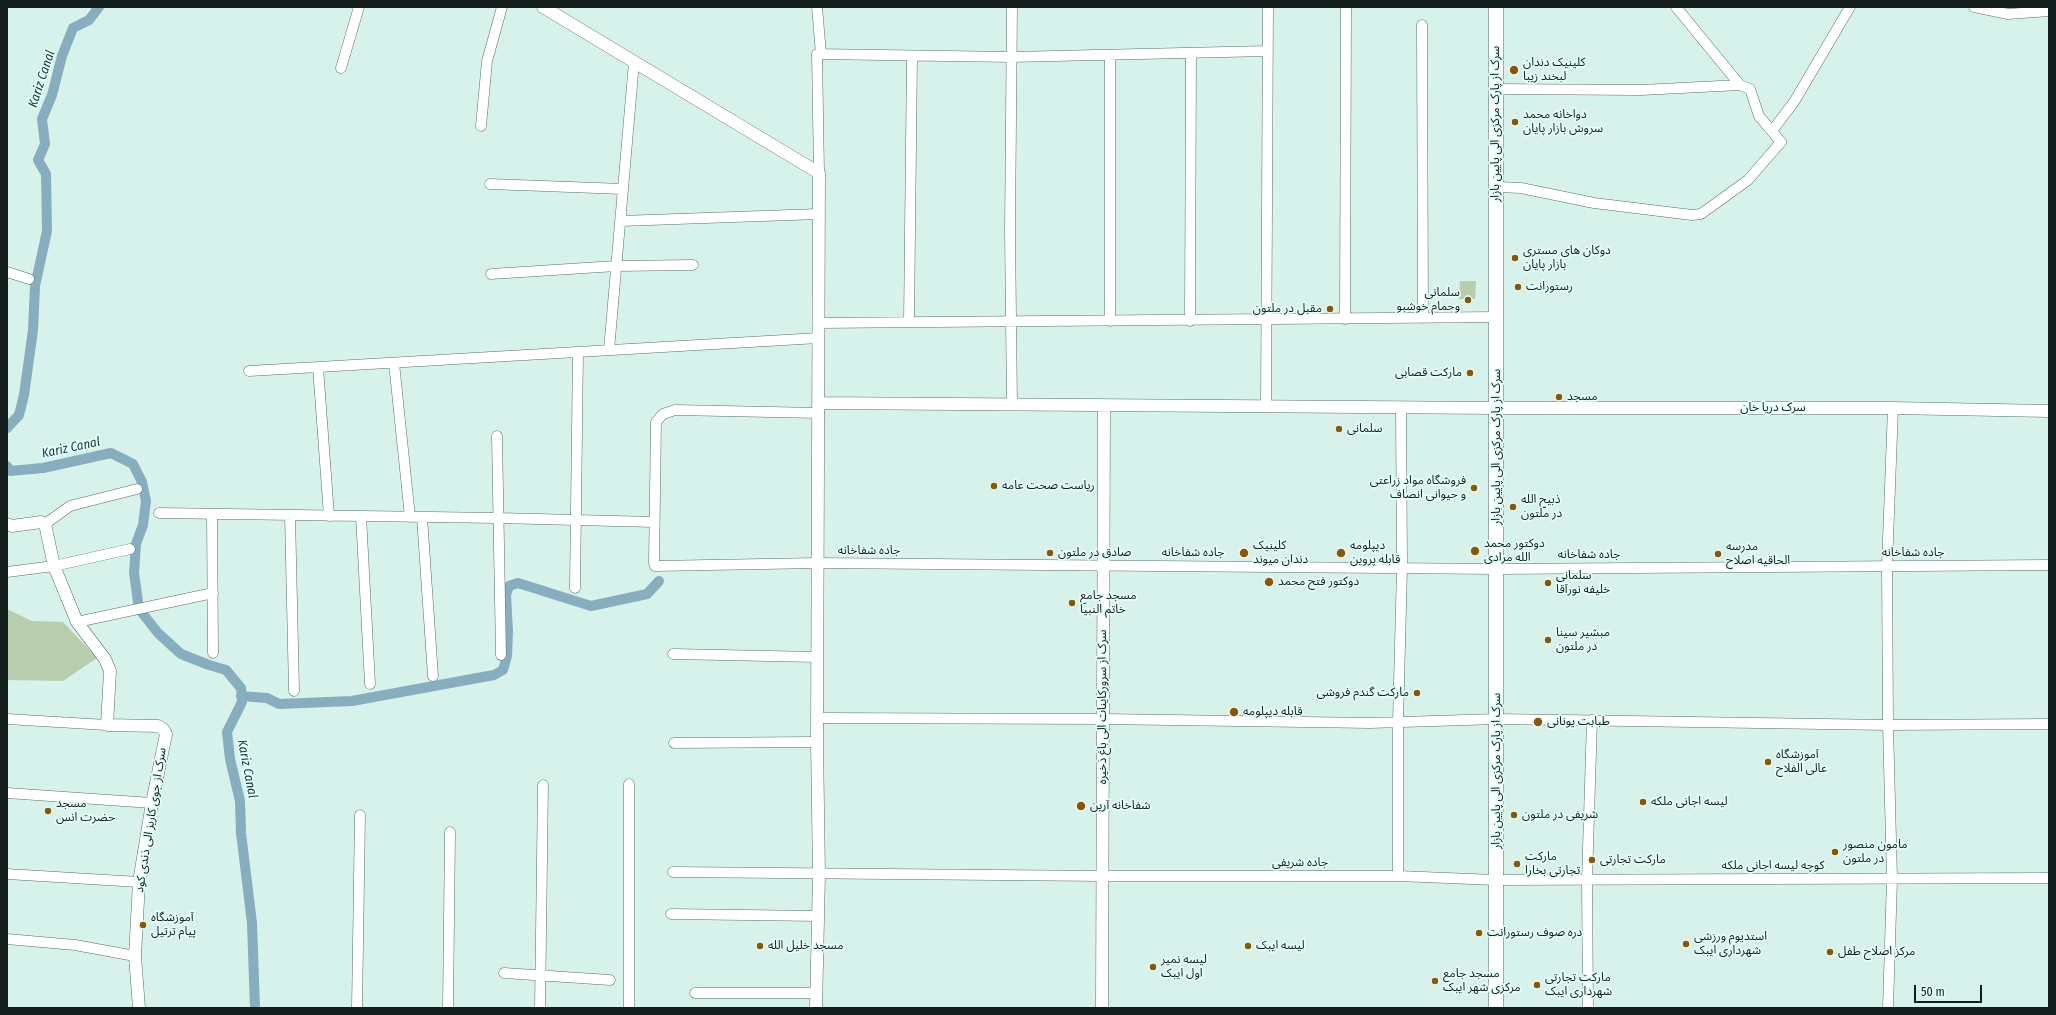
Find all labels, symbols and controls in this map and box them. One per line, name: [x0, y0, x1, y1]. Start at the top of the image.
street label: سرک از پارک مرکزی الی پایین بازار: [1489, 46, 1503, 202]
water label: Kariz Canal: [25, 48, 59, 110]
place label: کلینیک دندان لبخند زیبا: [1523, 56, 1586, 84]
marker: کلینیک دندان لبخند زیبا: [1508, 64, 1520, 76]
place label: دواخانه محمد سروش بازار پایان: [1523, 108, 1603, 136]
marker: دواخانه محمد سروش بازار پایان: [1510, 117, 1520, 127]
place label: دوکان های مستری بازار پایان: [1523, 244, 1611, 272]
marker: دوکان های مستری بازار پایان: [1510, 253, 1520, 263]
place label: رستورانت: [1526, 280, 1573, 294]
marker: رستورانت: [1513, 282, 1523, 292]
place label: سلمانی وحمام خوشبو: [1397, 286, 1460, 314]
marker: سلمانی وحمام خوشبو: [1463, 295, 1473, 305]
place label: مقبل در ملتون: [1253, 302, 1322, 316]
marker: مقبل در ملتون: [1325, 304, 1335, 314]
place label: مارکت قصابی: [1395, 366, 1462, 380]
marker: مارکت قصابی: [1465, 368, 1475, 378]
street label: سرک از پارک مرکزی الی پایین بازار: [1490, 369, 1504, 525]
place label: مسجد: [1567, 390, 1598, 404]
marker: مسجد: [1554, 392, 1564, 402]
street label: سرک دریا خان: [1740, 401, 1806, 415]
place label: سلمانی: [1347, 422, 1382, 436]
marker: سلمانی: [1334, 424, 1344, 434]
water label: Kariz Canal: [40, 434, 102, 462]
place label: فروشگاه مواد زراعتی و حیوانی انصاف: [1370, 474, 1466, 502]
place label: ریاست صحت عامه: [1002, 479, 1095, 493]
marker: ریاست صحت عامه: [989, 481, 999, 491]
marker: فروشگاه مواد زراعتی و حیوانی انصاف: [1469, 483, 1479, 493]
place label: ذبیح الله در ملتون: [1521, 493, 1562, 521]
marker: ذبیح الله در ملتون: [1508, 502, 1518, 512]
place label: دوکتور محمد الله مرادی: [1484, 537, 1545, 565]
place label: کلینیک دندان میوند: [1253, 539, 1308, 567]
place label: دیپلومه قابله پروین: [1350, 539, 1400, 567]
place label: مدرسه الحاقیه اصلاح: [1726, 540, 1790, 568]
street label: جاده شفاخانه: [838, 544, 900, 558]
marker: دوکتور محمد الله مرادی: [1469, 545, 1481, 557]
place label: صادق در ملتون: [1058, 546, 1131, 560]
street label: جاده شفاخانه: [1162, 546, 1224, 560]
street label: جاده شفاخانه: [1882, 546, 1944, 560]
marker: کلینیک دندان میوند: [1238, 547, 1250, 559]
marker: دیپلومه قابله پروین: [1335, 547, 1347, 559]
marker: صادق در ملتون: [1045, 548, 1055, 558]
street label: جاده شفاخانه: [1558, 548, 1620, 562]
marker: مدرسه الحاقیه اصلاح: [1713, 549, 1723, 559]
place label: سلمانی خلیفه نورآقا: [1556, 569, 1610, 597]
place label: دوکتور فتح محمد: [1278, 575, 1359, 589]
marker: دوکتور فتح محمد: [1263, 576, 1275, 588]
marker: سلمانی خلیفه نورآقا: [1543, 578, 1553, 588]
place label: مسجد جامع خاتم النبیا: [1080, 589, 1137, 617]
marker: مسجد جامع خاتم النبیا: [1067, 598, 1077, 608]
place label: مبشیر سینا در ملتون: [1556, 626, 1610, 654]
street label: سرک از سرورکاینات الی باغ ذخیره: [1096, 630, 1110, 784]
marker: مبشیر سینا در ملتون: [1543, 635, 1553, 645]
place label: مارکت گندم فروشی: [1317, 686, 1409, 700]
marker: مارکت گندم فروشی: [1412, 688, 1422, 698]
street label: سرک از پارک مرکزی الی پایین بازار: [1490, 693, 1504, 849]
place label: قابله دیپلومه: [1243, 705, 1303, 719]
marker: قابله دیپلومه: [1228, 706, 1240, 718]
place label: طبابت یونانی: [1547, 715, 1610, 729]
marker: طبابت یونانی: [1532, 716, 1544, 728]
water label: Kariz Canal: [234, 738, 260, 800]
street label: سرک از جوی کاریز الی ذندی کود: [132, 746, 170, 894]
place label: آموزشگاه عالی الفلاح: [1776, 748, 1827, 776]
marker: آموزشگاه عالی الفلاح: [1763, 757, 1773, 767]
place label: لیسه اجانی ملکه: [1651, 795, 1728, 809]
place label: مسجد حضرت انس: [56, 797, 115, 825]
marker: لیسه اجانی ملکه: [1638, 797, 1648, 807]
place label: شفاخانه آرین: [1090, 799, 1150, 813]
marker: شفاخانه آرین: [1075, 800, 1087, 812]
marker: مسجد حضرت انس: [43, 806, 53, 816]
place label: شریفی در ملتون: [1522, 808, 1598, 822]
marker: شریفی در ملتون: [1509, 810, 1519, 820]
place label: مامون منصور در ملتون: [1843, 838, 1908, 866]
marker: مامون منصور در ملتون: [1830, 847, 1840, 857]
place label: مارکت تجارتی بخارا: [1525, 850, 1580, 878]
place label: مارکت تجارتی: [1600, 853, 1666, 867]
marker: مارکت تجارتی: [1587, 855, 1597, 865]
street label: جاده شریفی: [1272, 856, 1328, 870]
marker: مارکت تجارتی بخارا: [1512, 859, 1522, 869]
street label: کوچه لیسه اجانی ملکه: [1722, 859, 1824, 873]
place label: آموزشگاه پیام ترتیل: [151, 911, 196, 939]
marker: آموزشگاه پیام ترتیل: [138, 920, 148, 930]
place label: دره صوف رستورانت: [1487, 926, 1582, 940]
marker: دره صوف رستورانت: [1474, 928, 1484, 938]
place label: استدیوم ورزشی شهرداری ایبک: [1694, 930, 1767, 958]
place label: مسجد خلیل الله: [768, 939, 843, 953]
place label: لیسه ایبک: [1256, 939, 1305, 953]
marker: استدیوم ورزشی شهرداری ایبک: [1681, 939, 1691, 949]
marker: مسجد خلیل الله: [755, 941, 765, 951]
marker: لیسه ایبک: [1243, 941, 1253, 951]
place label: مرکز اصلاح طفل: [1838, 945, 1915, 959]
marker: مرکز اصلاح طفل: [1825, 947, 1835, 957]
place label: لیسه نمیر اول ایبک: [1161, 953, 1207, 981]
marker: لیسه نمیر اول ایبک: [1148, 962, 1158, 972]
place label: مسجد جامع مرکزی شهر ایبک: [1443, 967, 1521, 995]
place label: مارکت تجارتی شهرداری ایبک: [1545, 971, 1612, 999]
marker: مسجد جامع مرکزی شهر ایبک: [1430, 976, 1440, 986]
scale bar: [1916, 977, 1984, 1003]
marker: مارکت تجارتی شهرداری ایبک: [1532, 980, 1542, 990]
text: 50 m: [1921, 985, 1945, 999]

